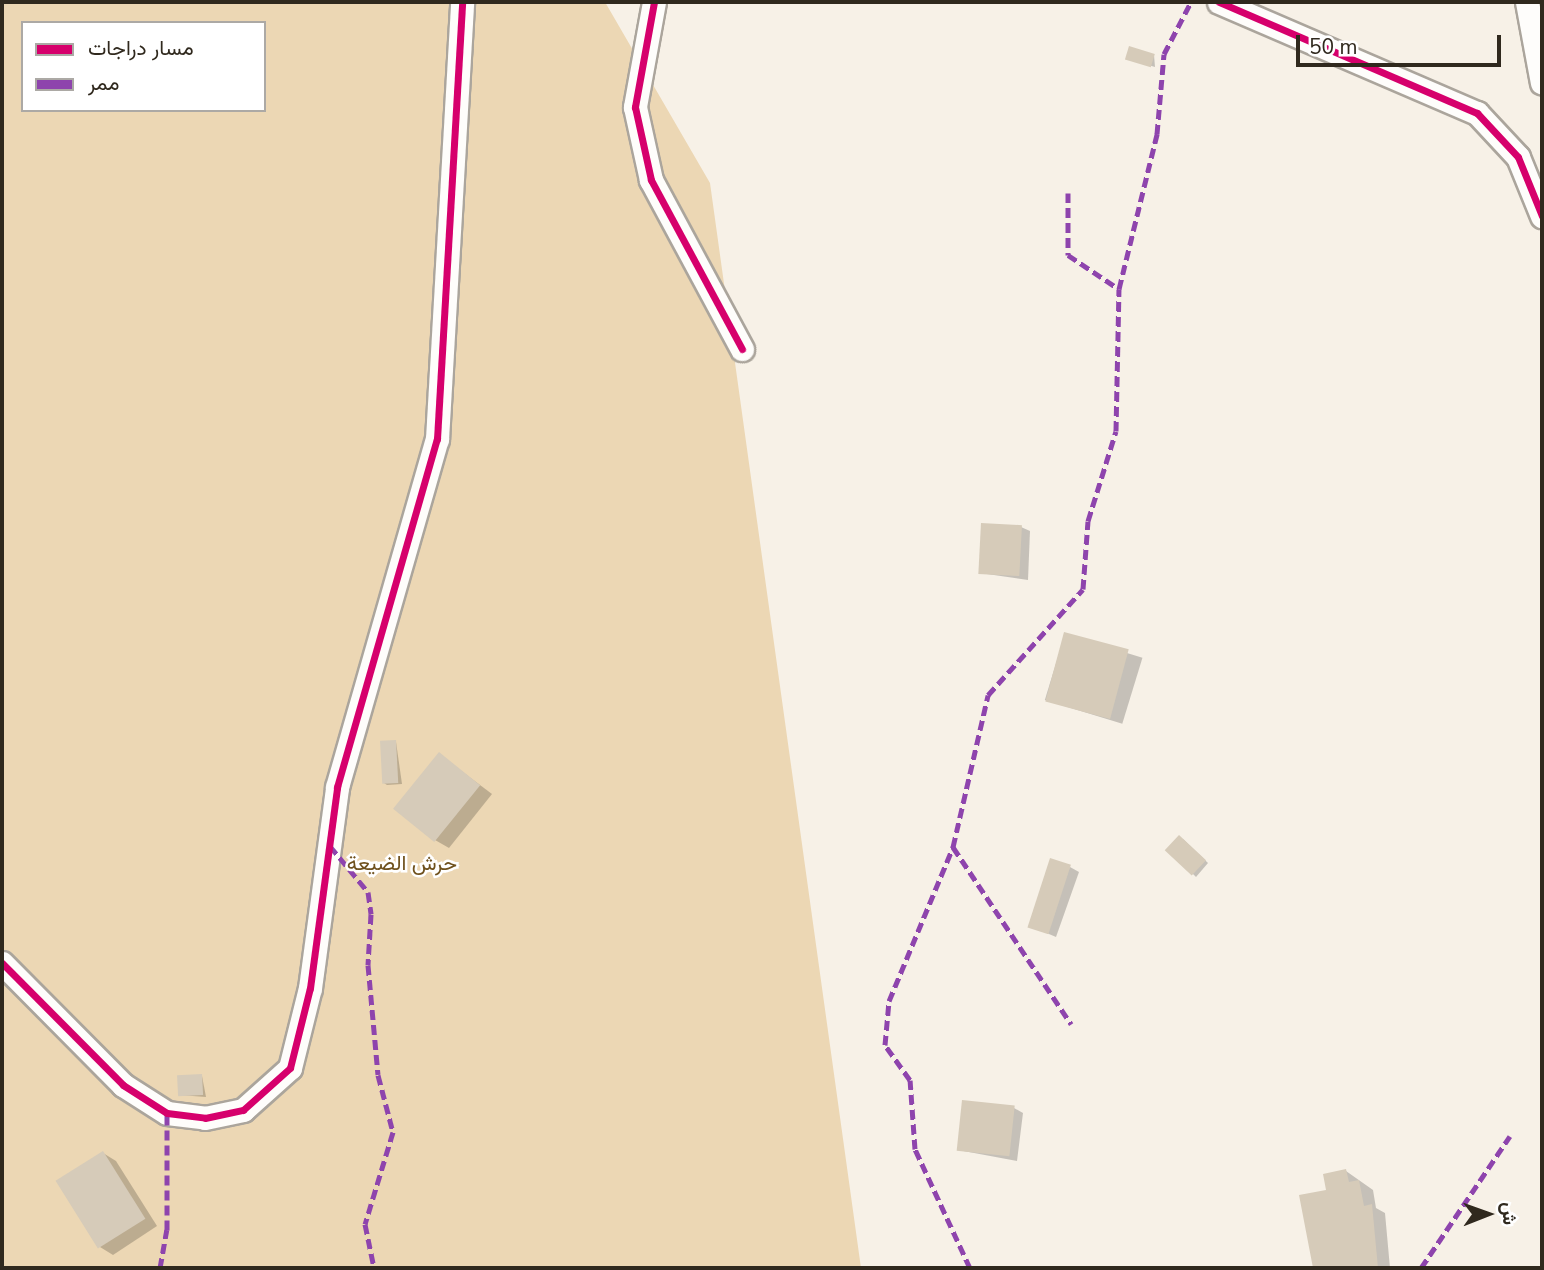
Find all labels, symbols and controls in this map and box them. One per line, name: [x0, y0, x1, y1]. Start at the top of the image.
legend: [21, 21, 266, 112]
scale bar: [1299, 21, 1504, 65]
text: 50 m: [1309, 33, 1358, 61]
text: مسار دراجات: [88, 34, 194, 62]
text: ممر: [88, 69, 119, 97]
park label: حرش الضيعة: [347, 850, 457, 876]
north arrow: [1453, 1179, 1523, 1249]
text: ش: [1496, 1202, 1522, 1225]

